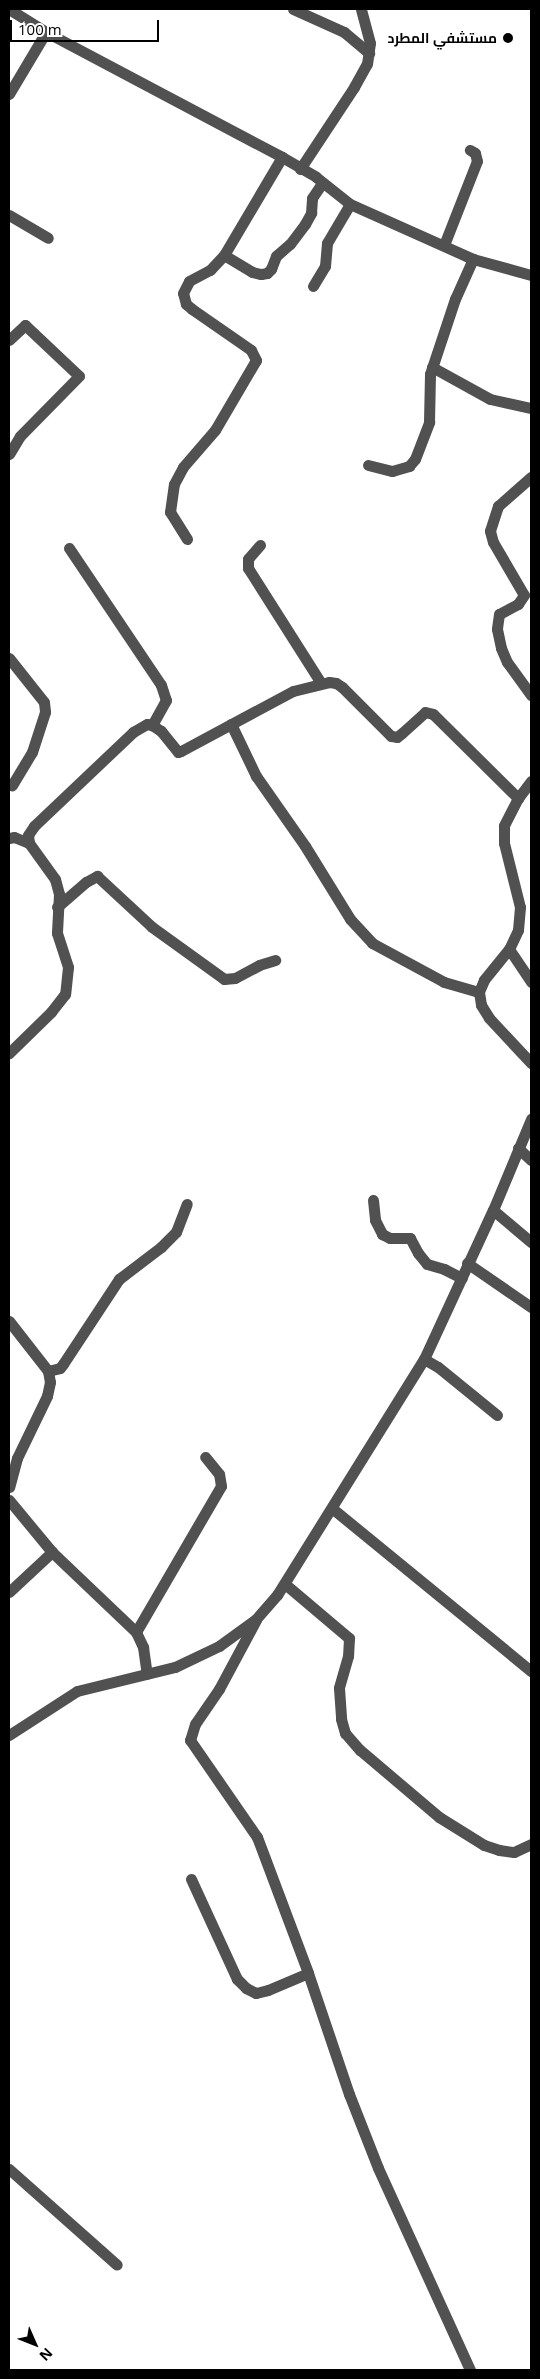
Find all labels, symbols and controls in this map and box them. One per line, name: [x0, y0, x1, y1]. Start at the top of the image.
scale bar: [12, 10, 161, 42]
text: 100 m: [18, 19, 62, 39]
place label: مستشفي المطرد: [388, 30, 497, 46]
marker: مستشفي المطرد: [501, 31, 515, 45]
north arrow: [10, 2319, 60, 2369]
text: N: [35, 2344, 57, 2365]

